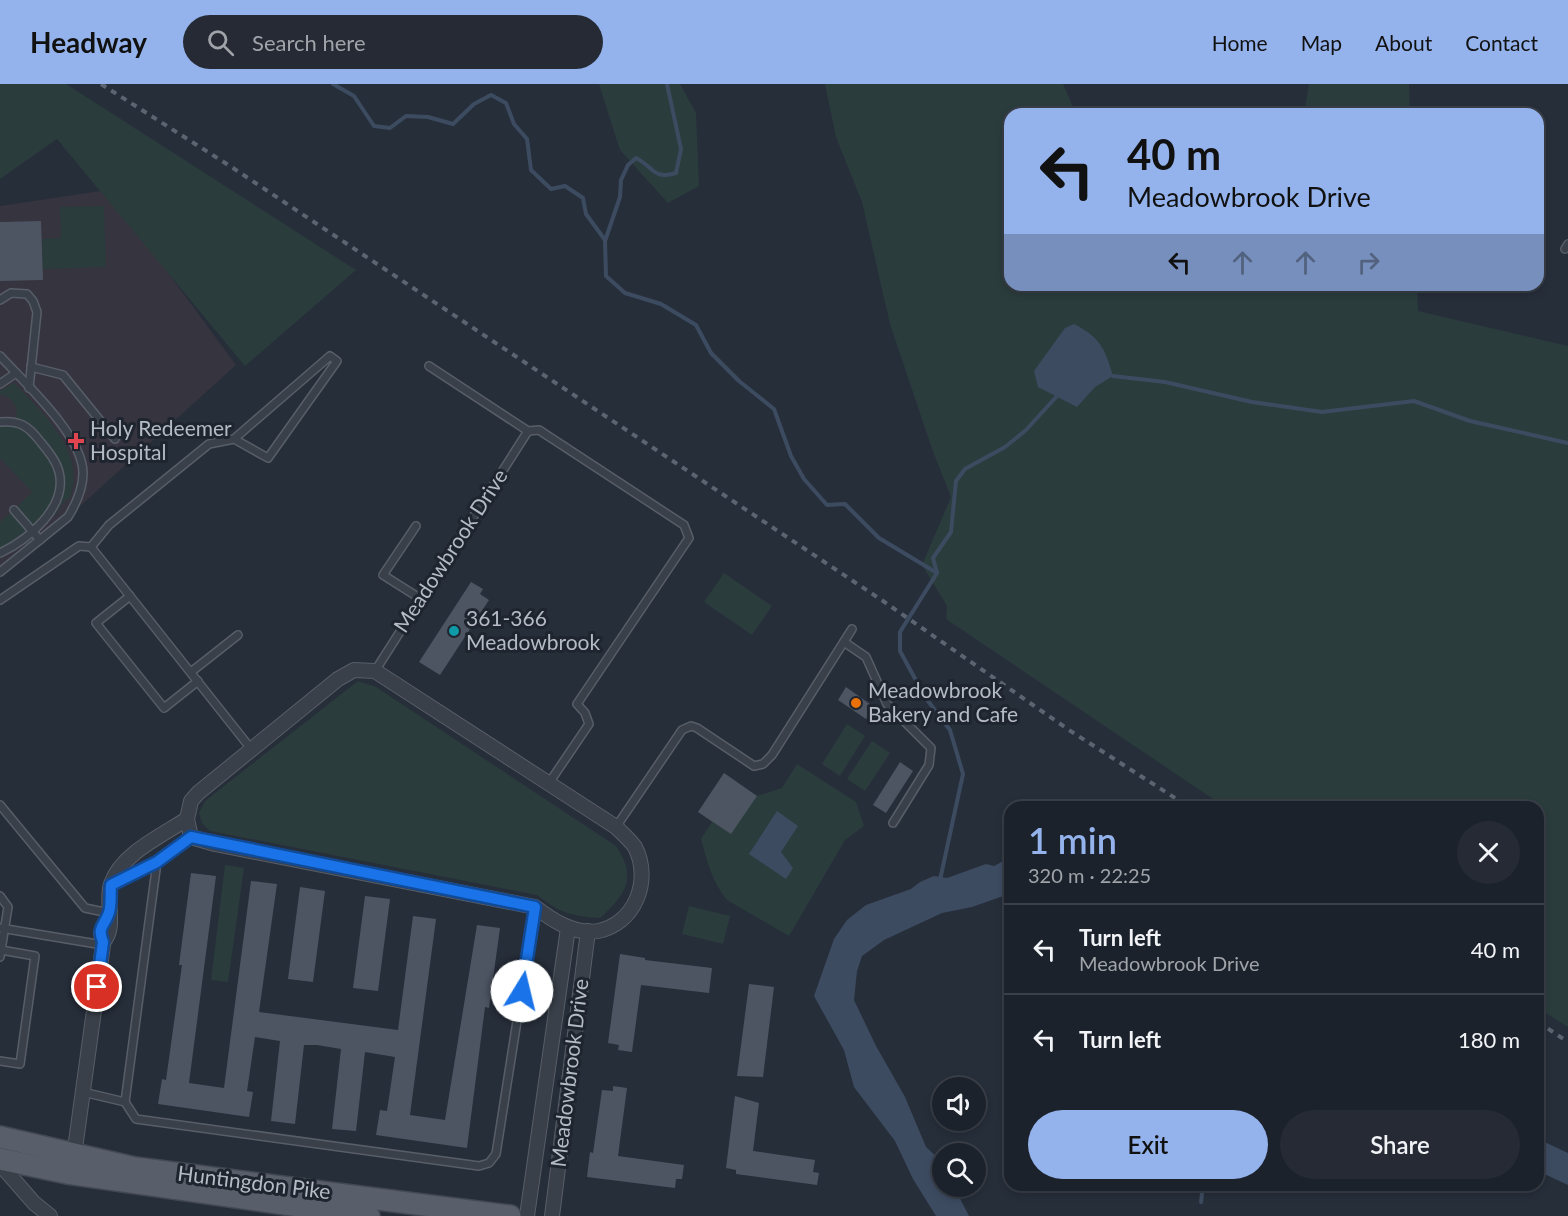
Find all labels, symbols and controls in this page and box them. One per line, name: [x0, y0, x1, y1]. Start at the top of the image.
search box: [183, 15, 603, 69]
text: Headway: [30, 25, 147, 59]
icon: search: [204, 26, 237, 59]
text: Search here: [252, 29, 366, 56]
text: Home: [1212, 30, 1268, 55]
text: Map: [1301, 30, 1342, 55]
text: About: [1375, 30, 1432, 55]
text: Contact: [1465, 30, 1538, 55]
text: 40 m: [1127, 129, 1221, 179]
icon: left: [1028, 132, 1106, 210]
text: Meadowbrook Drive: [1127, 180, 1371, 213]
icon: left: [1163, 246, 1196, 279]
icon: ahead: [1226, 246, 1259, 279]
icon: ahead: [1289, 246, 1322, 279]
icon: right: [1352, 246, 1385, 279]
place label: Holy Redeemer Hospital: [90, 415, 232, 464]
marker: Holy Redeemer Hospital: [67, 432, 85, 450]
street label: Meadowbrook Drive: [388, 464, 512, 637]
place label: 361-366 Meadowbrook: [466, 605, 600, 654]
marker: 361-366 Meadowbrook: [447, 624, 461, 638]
place label: Meadowbrook Bakery and Cafe: [868, 677, 1018, 726]
marker: Meadowbrook Bakery and Cafe: [849, 696, 863, 710]
text: 1 min: [1028, 818, 1117, 862]
button: close: [1457, 821, 1520, 884]
text: 320 m · 22:25: [1028, 863, 1151, 887]
text: Turn left: [1079, 924, 1161, 951]
icon: left: [1028, 933, 1061, 966]
text: 40 m: [1471, 936, 1520, 963]
text: Meadowbrook Drive: [1079, 951, 1260, 975]
position arrow: [490, 959, 554, 1023]
pin: [71, 961, 122, 1012]
icon: arrive: [80, 970, 113, 1003]
street label: Meadowbrook Drive: [545, 977, 592, 1168]
icon: left: [1028, 1023, 1061, 1056]
text: Turn left: [1079, 1026, 1161, 1053]
text: 180 m: [1458, 1026, 1520, 1053]
map controls: [932, 1077, 986, 1197]
button: sound: [932, 1077, 986, 1131]
button: Exit: [1028, 1110, 1268, 1179]
button: Share: [1280, 1110, 1520, 1179]
button: search: [932, 1143, 986, 1197]
street label: Huntingdon Pike: [176, 1160, 332, 1203]

